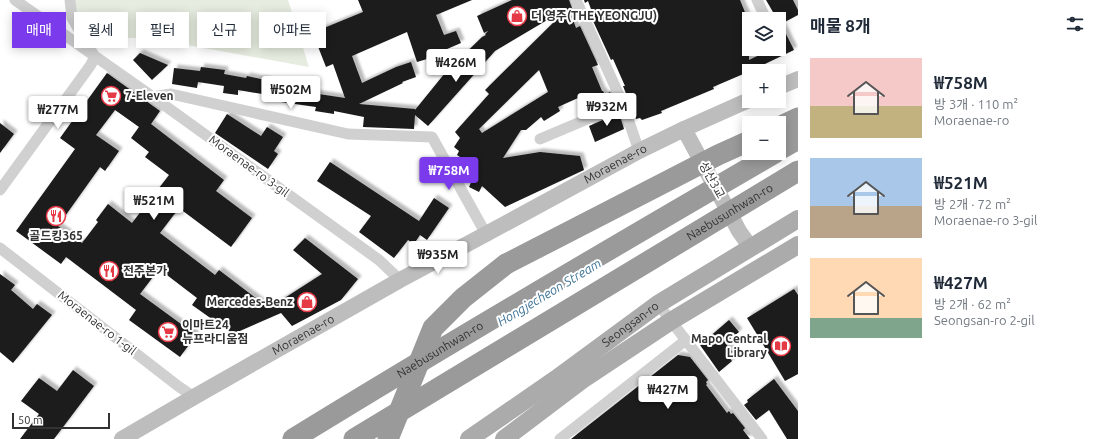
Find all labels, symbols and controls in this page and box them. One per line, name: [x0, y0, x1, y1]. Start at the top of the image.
shop icon: 더 영주(THE YEONGJU): [506, 5, 528, 27]
place label: 더 영주(THE YEONGJU): [531, 9, 657, 23]
chip: 매매: [12, 12, 66, 48]
chip: 월세: [74, 12, 128, 48]
chip: 필터: [136, 12, 189, 48]
chip: 신규: [197, 12, 251, 48]
chip: 아파트: [259, 12, 326, 48]
map controls: [742, 12, 786, 160]
button: layers: [742, 12, 786, 56]
icon: filters: [1064, 13, 1086, 35]
text: 매물 8개: [810, 16, 871, 35]
pin: ₩426M: [428, 49, 484, 83]
text: ₩426M: [435, 55, 477, 69]
button: +: [742, 64, 786, 108]
text: ₩758M: [934, 73, 988, 92]
icon: home: [842, 74, 890, 122]
pin: ₩502M: [263, 76, 319, 110]
text: ₩502M: [270, 82, 312, 96]
supermarket icon: 7-Eleven: [100, 85, 122, 107]
place label: 7-Eleven: [125, 89, 174, 102]
pin: ₩932M: [579, 93, 635, 127]
pin: ₩277M: [30, 96, 86, 130]
text: 방 3개 · 110 m²: [934, 97, 1018, 111]
text: ₩932M: [586, 99, 628, 113]
text: ₩277M: [37, 102, 79, 116]
text: Moraenae-ro: [934, 113, 1009, 127]
button: −: [742, 116, 786, 160]
street label: Moraenae-ro 3-gil: [207, 132, 292, 199]
street label: Moraenae-ro: [582, 141, 649, 186]
pin: ₩758M: [421, 157, 477, 191]
street label: 성산3교: [697, 159, 728, 200]
text: ₩758M: [428, 163, 470, 177]
text: ₩521M: [934, 173, 988, 192]
icon: home: [842, 174, 890, 222]
street label: Naebusunhwan-ro: [684, 181, 775, 243]
pin: ₩521M: [126, 187, 182, 221]
text: ₩521M: [133, 193, 175, 207]
text: 방 2개 · 72 m²: [934, 197, 1011, 211]
restaurant icon: 골드킹365: [45, 205, 67, 227]
text: Moraenae-ro 3-gil: [934, 213, 1037, 227]
place label: 골드킹365: [29, 229, 83, 242]
pin: ₩935M: [410, 241, 466, 275]
text: ₩935M: [417, 247, 459, 261]
water label: Hongjecheon Stream: [495, 255, 603, 328]
restaurant icon: 전주본가: [98, 260, 120, 282]
place label: 전주본가: [123, 264, 167, 277]
text: ₩427M: [934, 273, 988, 292]
icon: home: [842, 274, 890, 322]
street label: Moraenae-ro 1-gil: [56, 288, 139, 357]
shop icon: Mercedes-Benz: [296, 291, 318, 313]
place label: Mercedes-Benz: [207, 295, 293, 308]
text: 방 2개 · 62 m²: [934, 297, 1011, 311]
street label: Seongsan-ro: [599, 299, 661, 349]
street label: Moraenae-ro: [270, 312, 336, 357]
text: Seongsan-ro 2-gil: [934, 313, 1035, 327]
place label: 이마트24 뉴프라디움점: [182, 318, 248, 345]
street label: Naebusunhwan-ro: [394, 318, 485, 380]
supermarket icon: 이마트24 뉴프라디움점: [157, 321, 179, 343]
place label: Mapo Central Library: [691, 332, 768, 359]
library icon: Mapo Central Library: [770, 335, 792, 357]
pin: ₩427M: [640, 376, 696, 410]
text: ₩427M: [647, 382, 689, 396]
scale bar: [12, 411, 110, 430]
text: 50 m: [18, 414, 42, 426]

